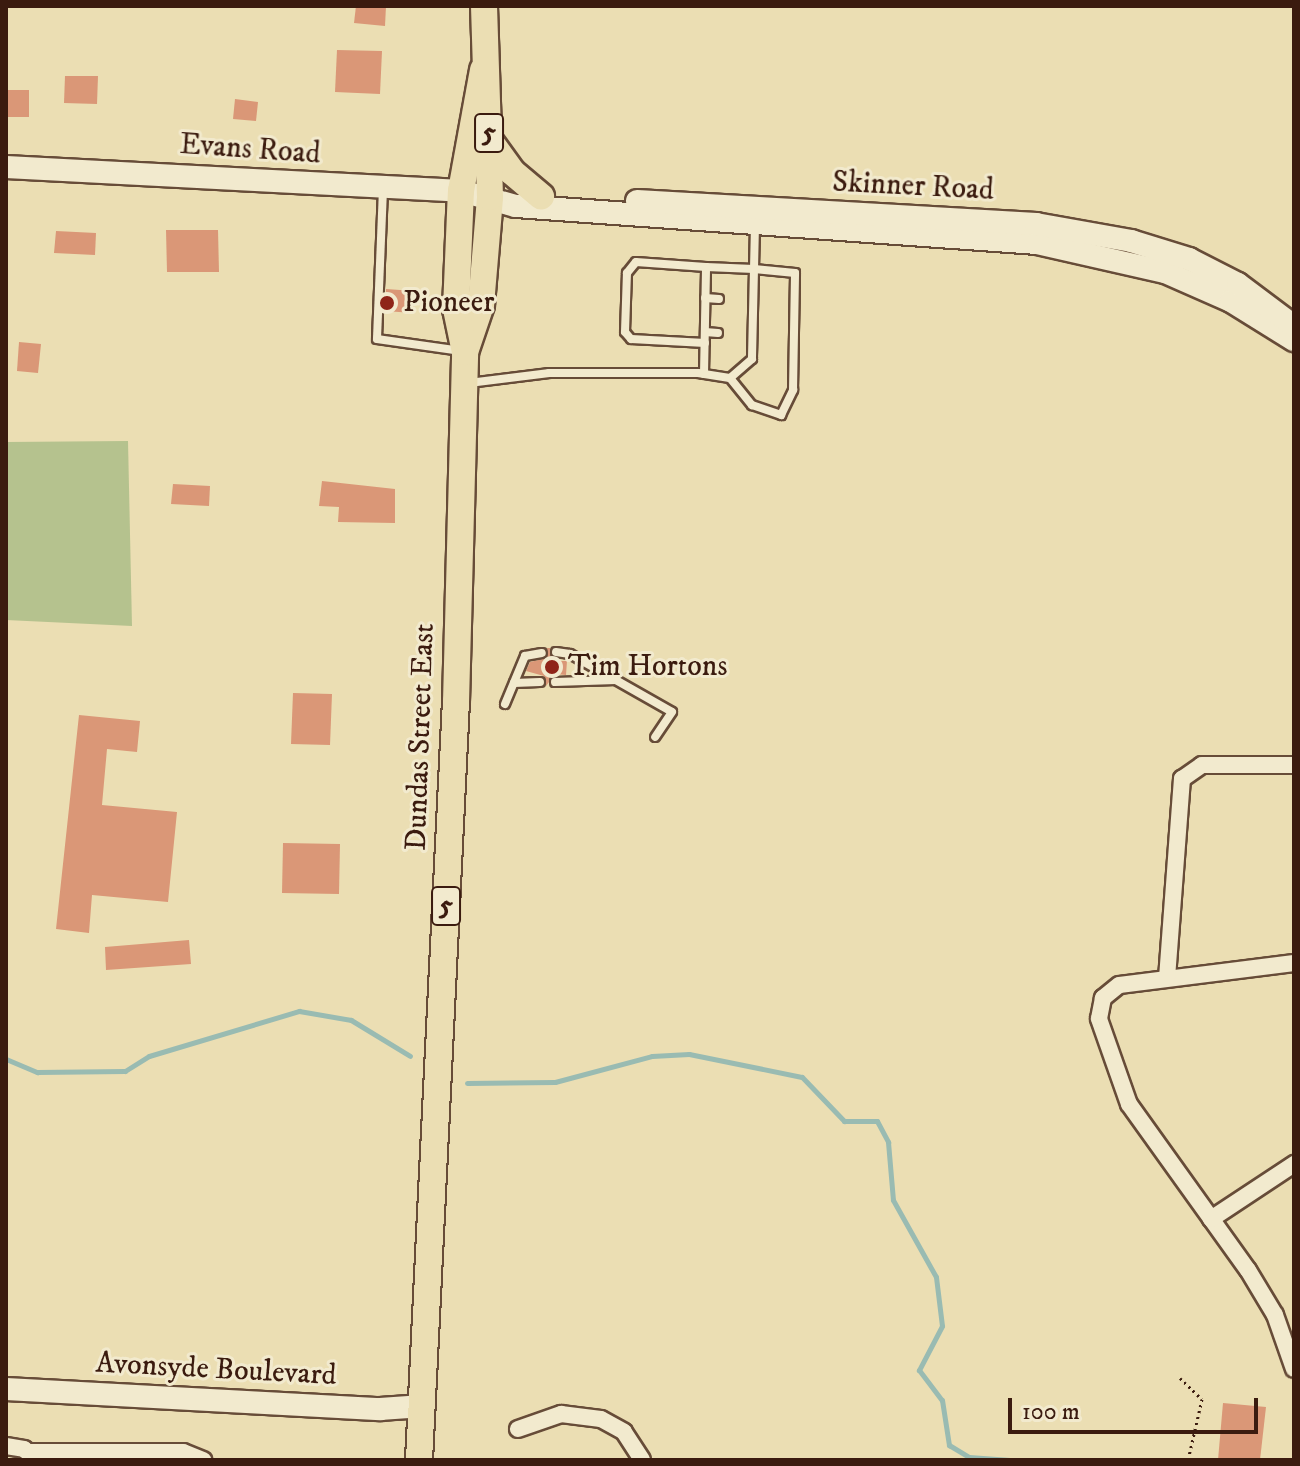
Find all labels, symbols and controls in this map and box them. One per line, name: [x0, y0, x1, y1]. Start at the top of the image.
road number: 5: [473, 109, 505, 157]
street label: Evans Road: [178, 127, 322, 173]
street label: Skinner Road: [831, 165, 995, 209]
place label: Pioneer: [403, 285, 494, 321]
marker: Pioneer: [378, 294, 396, 312]
street label: Dundas Street East: [399, 623, 443, 851]
place label: Tim Hortons: [568, 649, 728, 685]
marker: Tim Hortons: [543, 658, 561, 676]
road number: 5: [430, 882, 462, 930]
street label: Avonsyde Boulevard: [95, 1346, 337, 1394]
scale bar: [1012, 1382, 1262, 1432]
text: 100 m: [1022, 1397, 1080, 1427]

